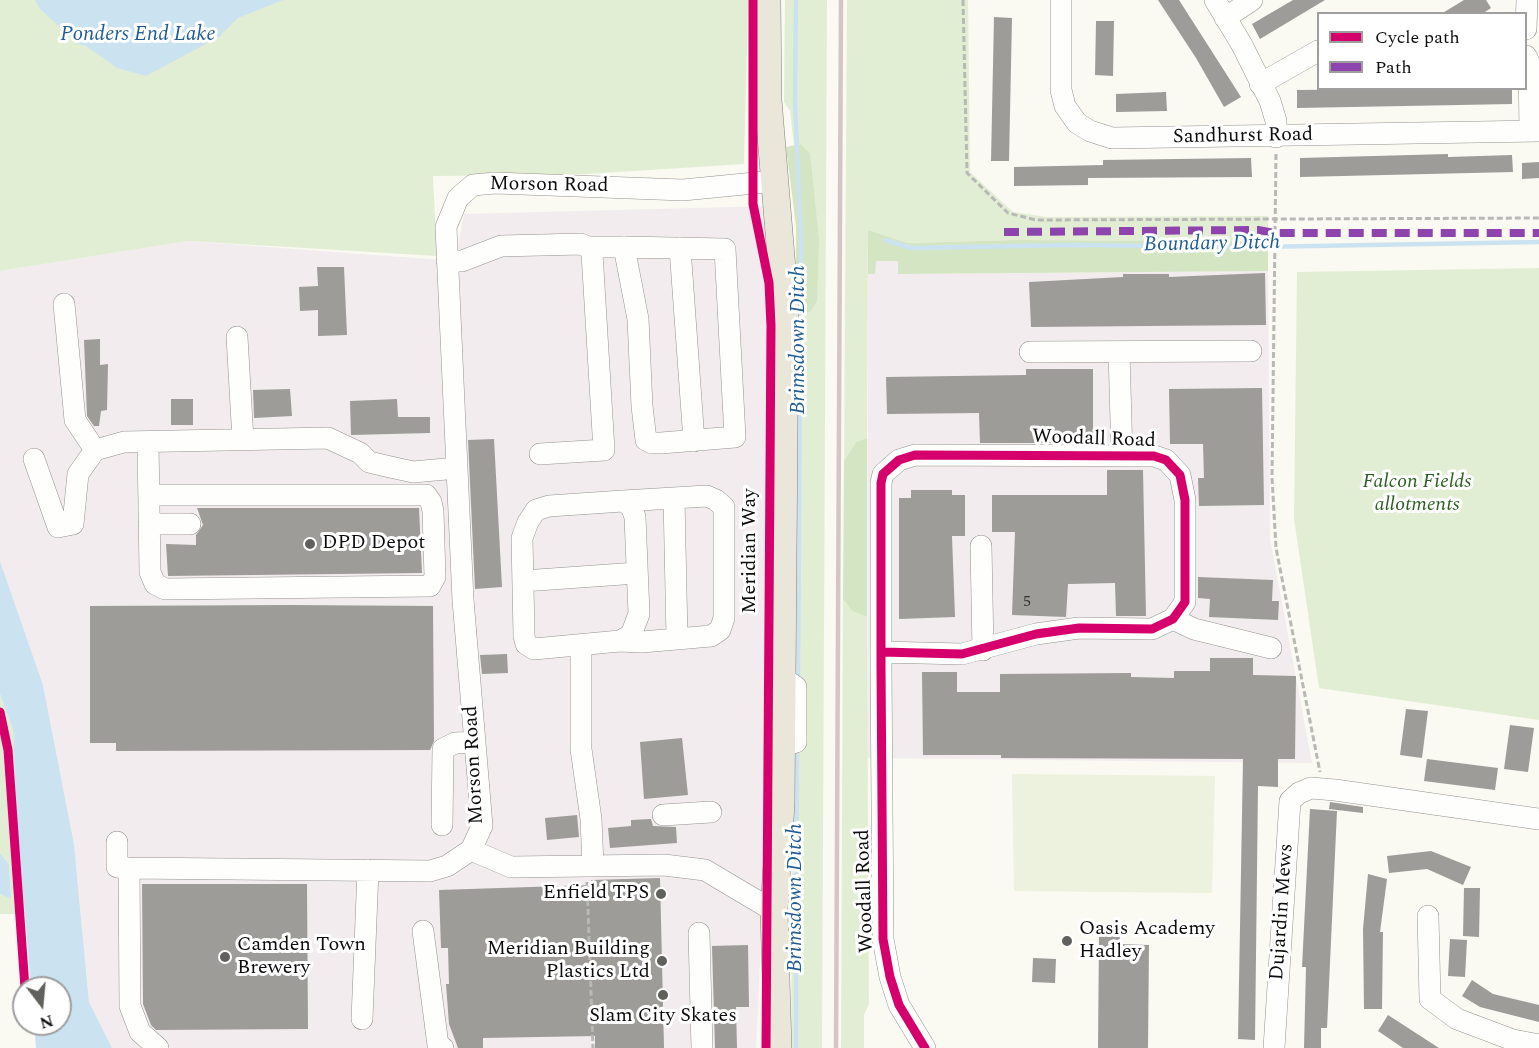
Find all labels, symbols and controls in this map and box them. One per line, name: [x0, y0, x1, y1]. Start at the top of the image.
legend: [1317, 12, 1527, 90]
water label: Ponders End Lake: [60, 23, 216, 49]
text: Cycle path: [1375, 24, 1460, 51]
text: Path: [1375, 54, 1412, 81]
street label: Sandhurst Road: [1173, 124, 1313, 150]
street label: Morson Road: [489, 173, 609, 199]
water label: Boundary Ditch: [1144, 231, 1280, 259]
water label: Brimsdown Ditch: [787, 265, 813, 415]
street label: Woodall Road: [1032, 426, 1156, 454]
park label: Falcon Fields allotments: [1363, 471, 1471, 518]
street label: Meridian Way: [739, 488, 763, 614]
place label: DPD Depot: [322, 532, 425, 556]
marker: DPD Depot: [303, 537, 317, 551]
house number: 5: [1023, 593, 1031, 613]
street label: Morson Road: [460, 705, 490, 825]
water label: Brimsdown Ditch: [784, 823, 810, 973]
street label: Woodall Road: [852, 829, 880, 953]
street label: Dujardin Mews: [1266, 843, 1300, 981]
place label: Enfield TPS: [543, 882, 649, 906]
marker: Enfield TPS: [654, 887, 668, 901]
place label: Oasis Academy Hadley: [1079, 918, 1215, 965]
place label: Camden Town Brewery: [237, 934, 366, 981]
marker: Oasis Academy Hadley: [1060, 934, 1074, 948]
place label: Meridian Building Plastics Ltd: [487, 938, 650, 985]
marker: Camden Town Brewery: [218, 950, 232, 964]
marker: Meridian Building Plastics Ltd: [655, 954, 669, 968]
north arrow: [12, 976, 72, 1036]
marker: Slam City Skates: [656, 988, 670, 1002]
place label: Slam City Skates: [589, 1005, 737, 1029]
text: N: [37, 1008, 56, 1035]

